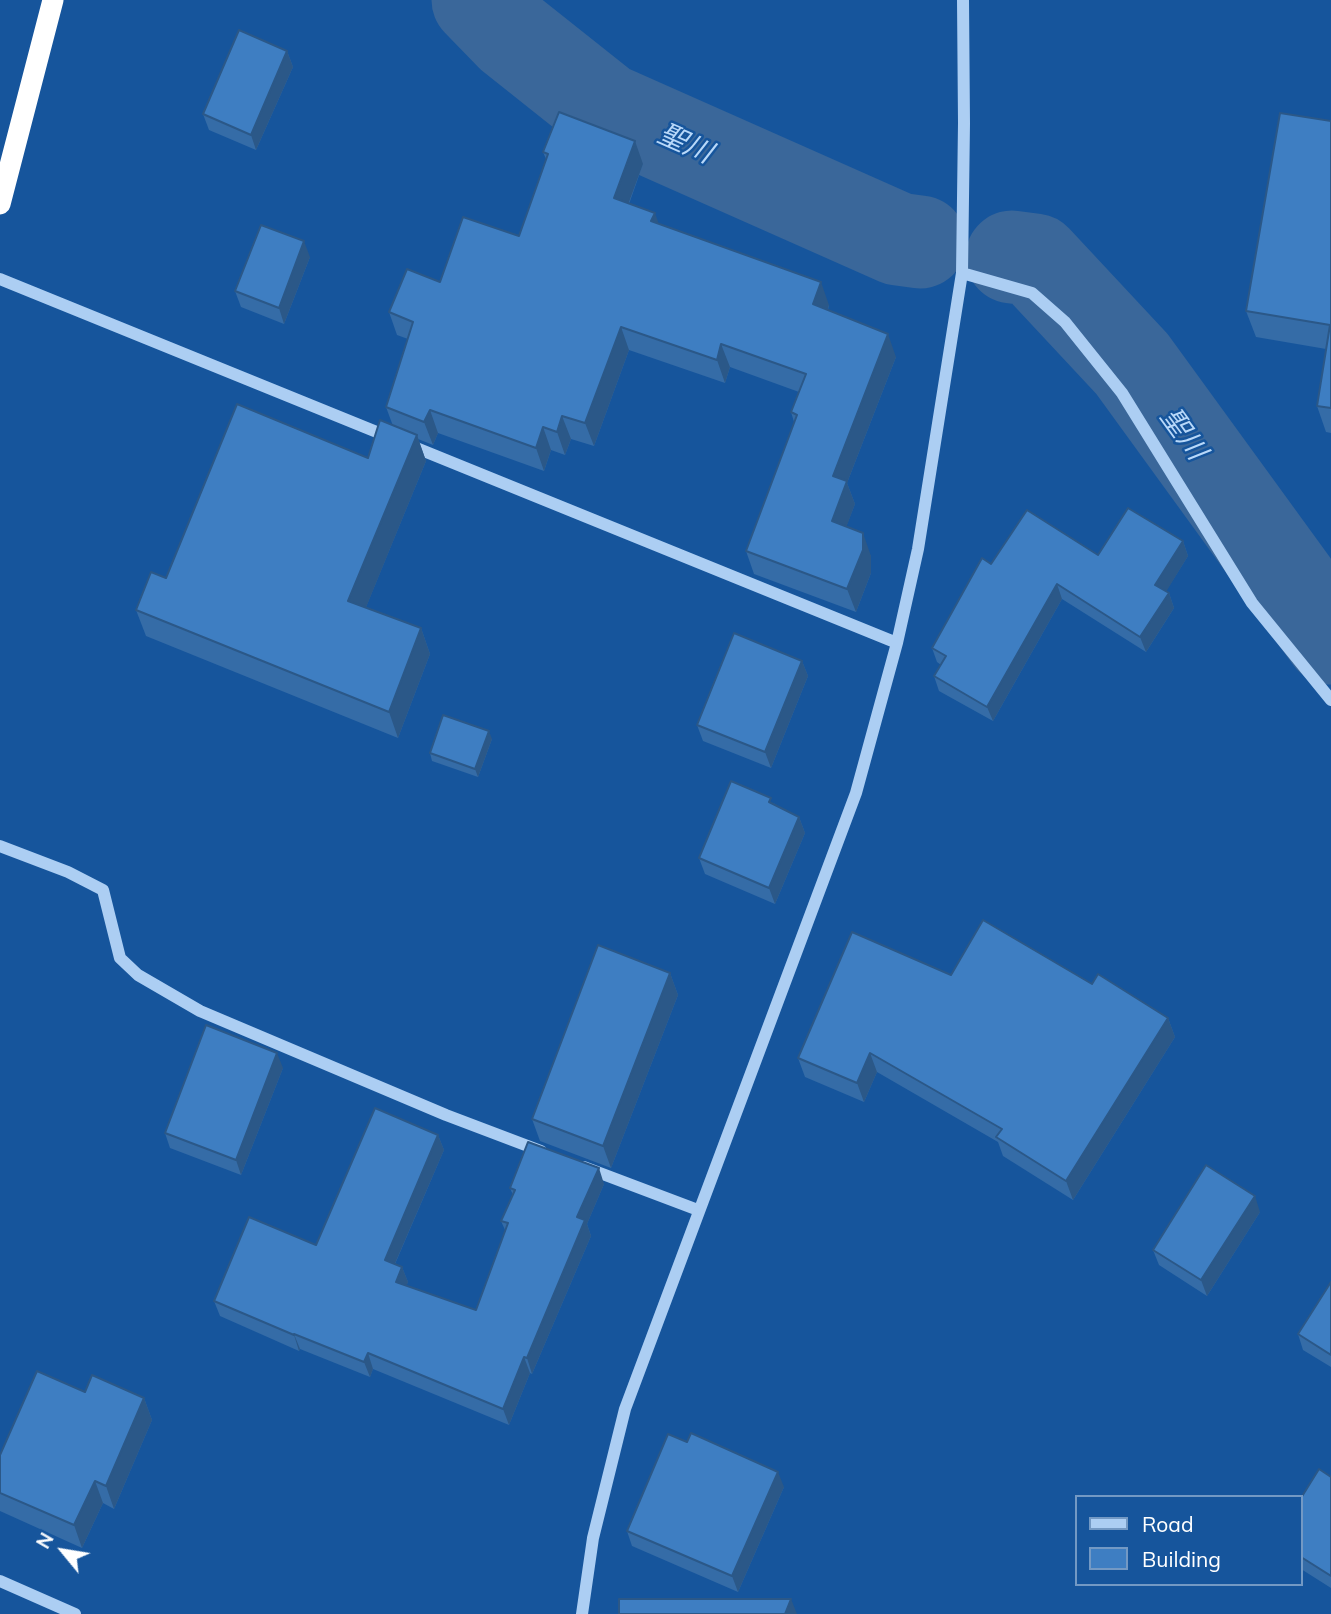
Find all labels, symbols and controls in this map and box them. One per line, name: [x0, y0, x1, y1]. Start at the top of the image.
water label: 聖川: [653, 117, 717, 171]
water label: 聖川: [1153, 401, 1213, 467]
legend: [1076, 1495, 1303, 1586]
text: Road: [1142, 1511, 1193, 1537]
north arrow: [28, 1516, 98, 1586]
text: N: [31, 1528, 59, 1553]
text: Building: [1142, 1546, 1221, 1572]

